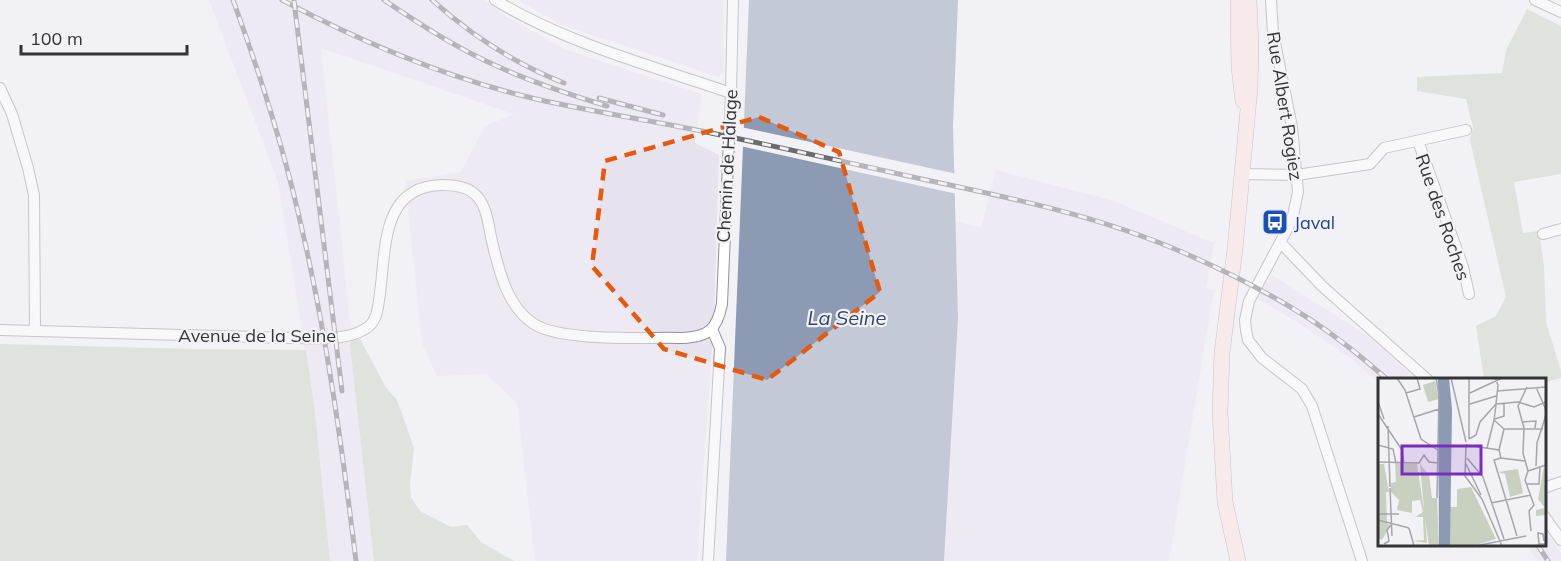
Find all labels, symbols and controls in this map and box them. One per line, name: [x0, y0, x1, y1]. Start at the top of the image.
scale bar: [21, 18, 188, 56]
text: 100 m: [30, 27, 83, 50]
street label: Rue Albert Rogiez: [1262, 30, 1308, 182]
street label: Chemin de Halage: [711, 89, 743, 243]
street label: Rue des Roches: [1411, 151, 1475, 283]
bus stop icon: Javal: [1260, 207, 1290, 237]
place label: Javal: [1294, 211, 1335, 234]
water label: La Seine: [808, 305, 887, 330]
street label: Avenue de la Seine: [178, 324, 336, 347]
inset map: [1378, 378, 1546, 546]

